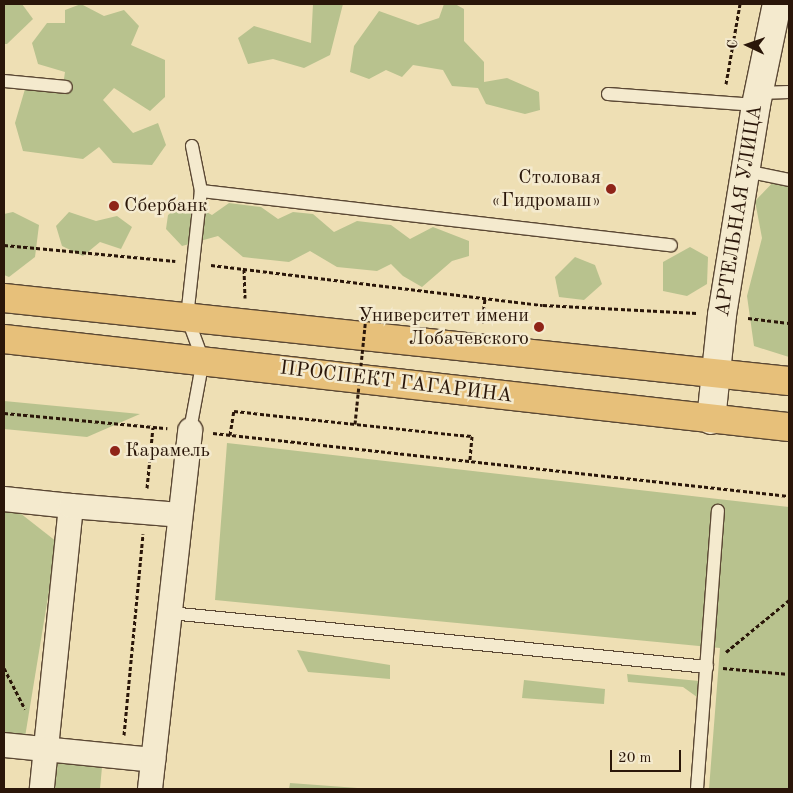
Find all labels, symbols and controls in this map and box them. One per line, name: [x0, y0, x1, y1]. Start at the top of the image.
north arrow: [723, 20, 773, 70]
text: С: [726, 39, 740, 49]
street label: АРТЕЛЬНАЯ УЛИЦА: [711, 103, 769, 319]
place label: Столовая «Гидромаш»: [491, 166, 601, 213]
marker: Столовая «Гидромаш»: [605, 183, 617, 195]
place label: Сбербанк: [124, 194, 208, 218]
marker: Сбербанк: [108, 200, 120, 212]
place label: Университет имени Лобачевского: [358, 304, 529, 351]
marker: Университет имени Лобачевского: [533, 321, 545, 333]
street label: ПРОСПЕКТ ГАГАРИНА: [278, 357, 514, 409]
place label: Карамель: [125, 439, 210, 463]
marker: Карамель: [109, 445, 121, 457]
scale bar: [613, 740, 684, 772]
text: 20 m: [618, 751, 652, 766]

